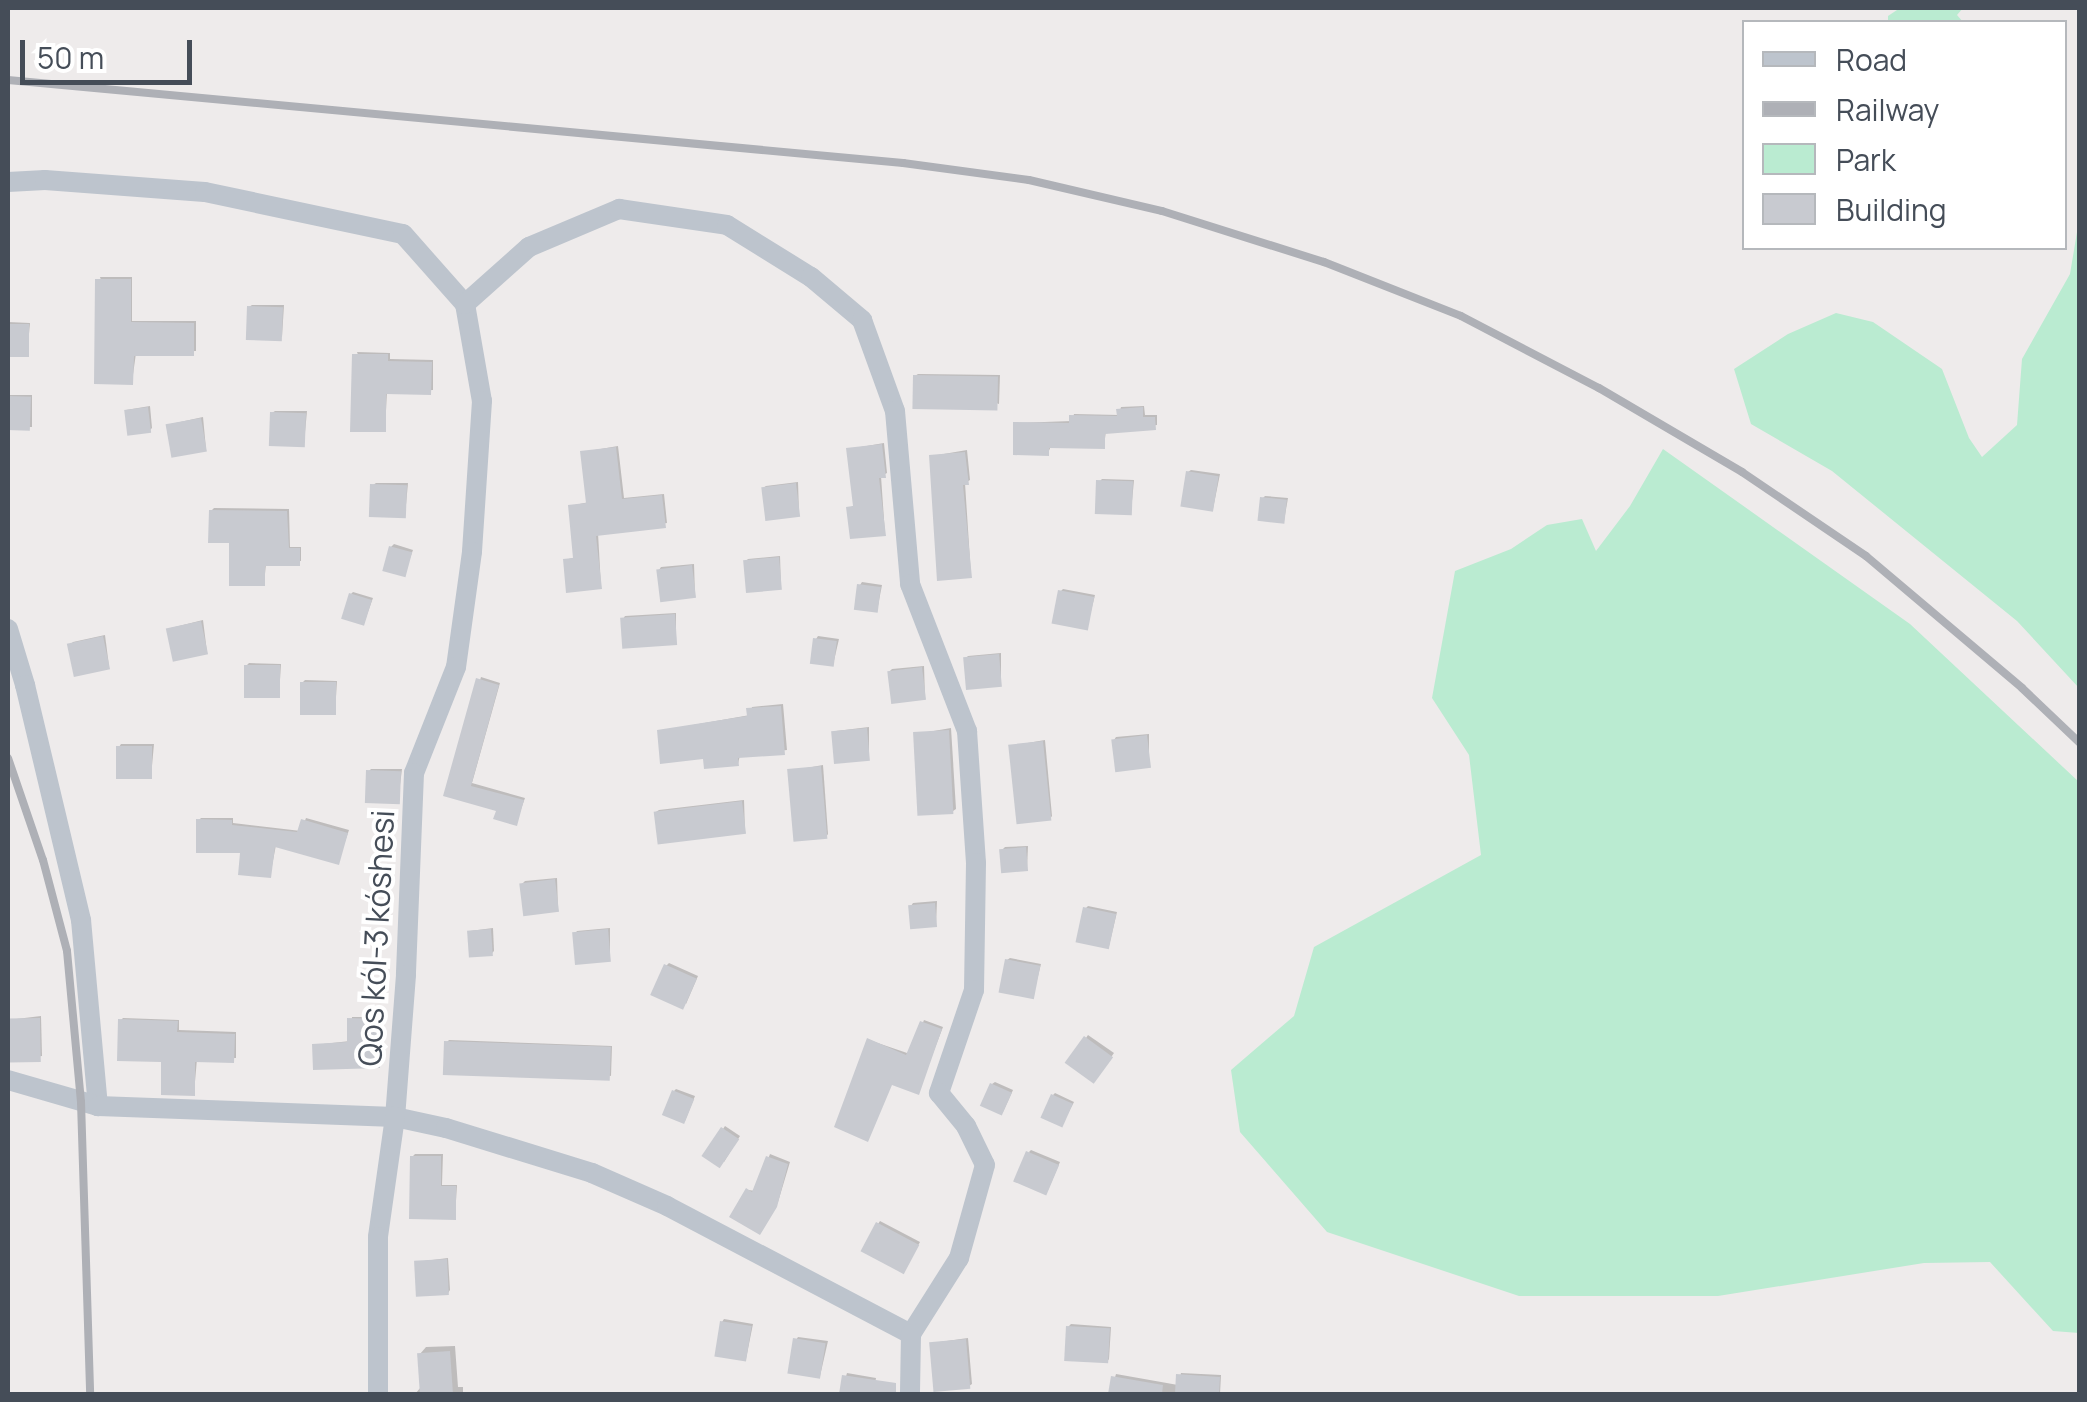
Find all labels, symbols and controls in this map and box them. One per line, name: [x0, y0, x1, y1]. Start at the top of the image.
scale bar: [25, 20, 198, 82]
legend: [1742, 20, 2067, 250]
text: 50 m: [37, 37, 104, 78]
text: Road: [1836, 39, 1907, 80]
text: Railway: [1836, 89, 1939, 130]
text: Park: [1836, 139, 1896, 180]
text: Building: [1836, 189, 1947, 230]
street label: Qos kól-3 kóshesi: [350, 809, 402, 1067]

